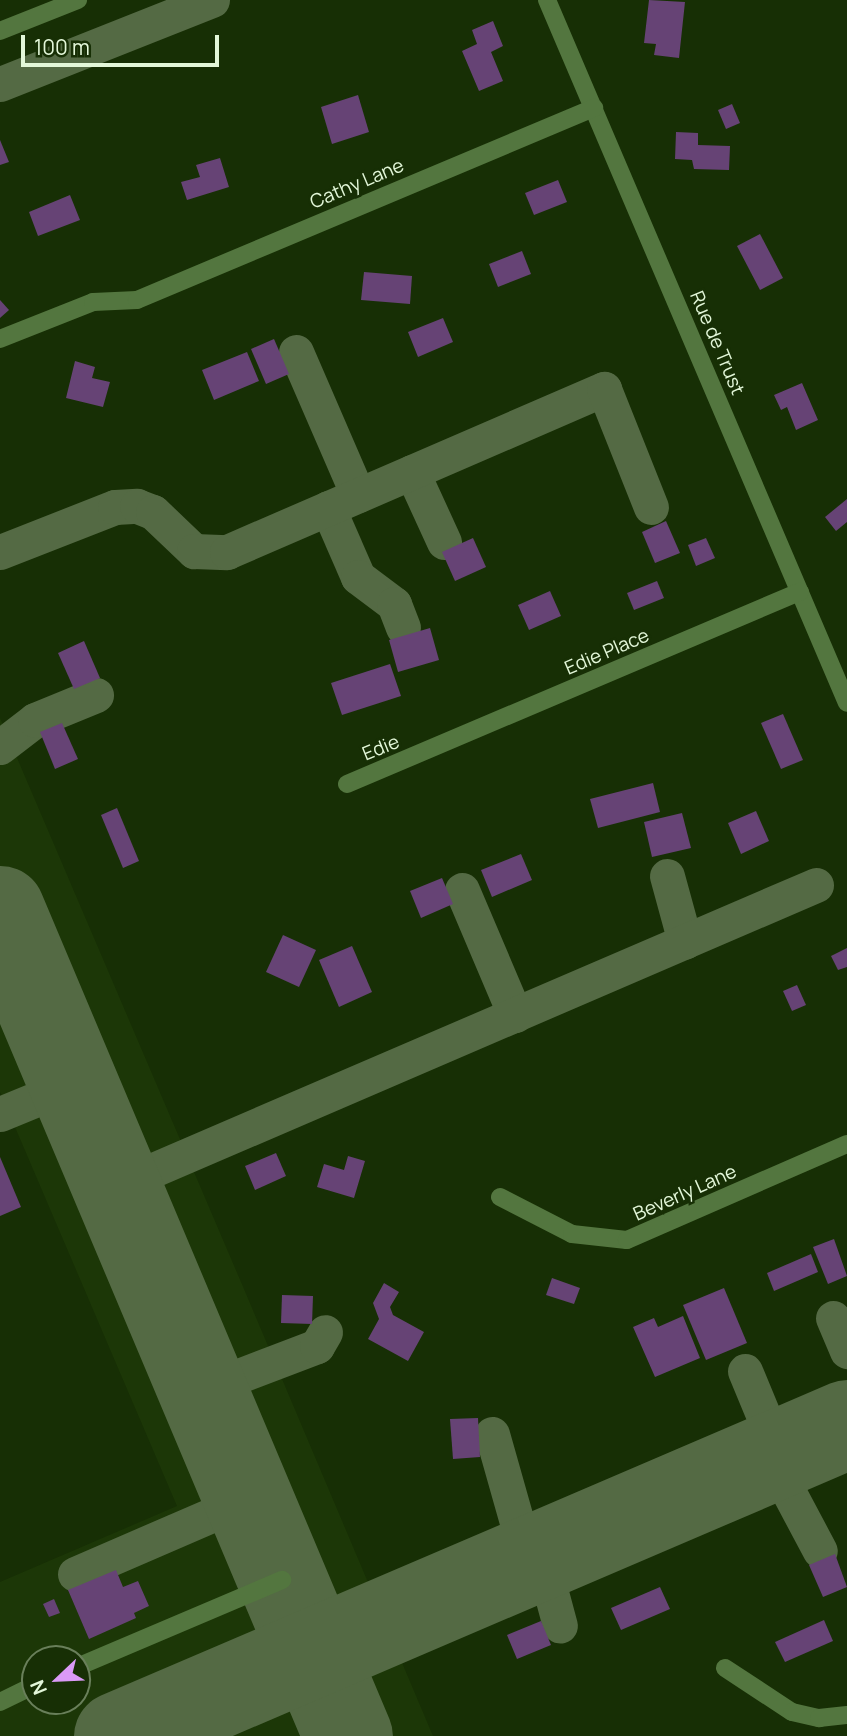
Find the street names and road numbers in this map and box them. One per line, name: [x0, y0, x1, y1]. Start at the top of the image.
street label: Cathy Lane: [307, 154, 407, 214]
street label: Rue de Trust: [685, 288, 749, 398]
street label: Edie Place: [561, 624, 653, 680]
street label: Edie: [359, 730, 403, 766]
street label: Beverly Lane: [630, 1160, 740, 1226]

